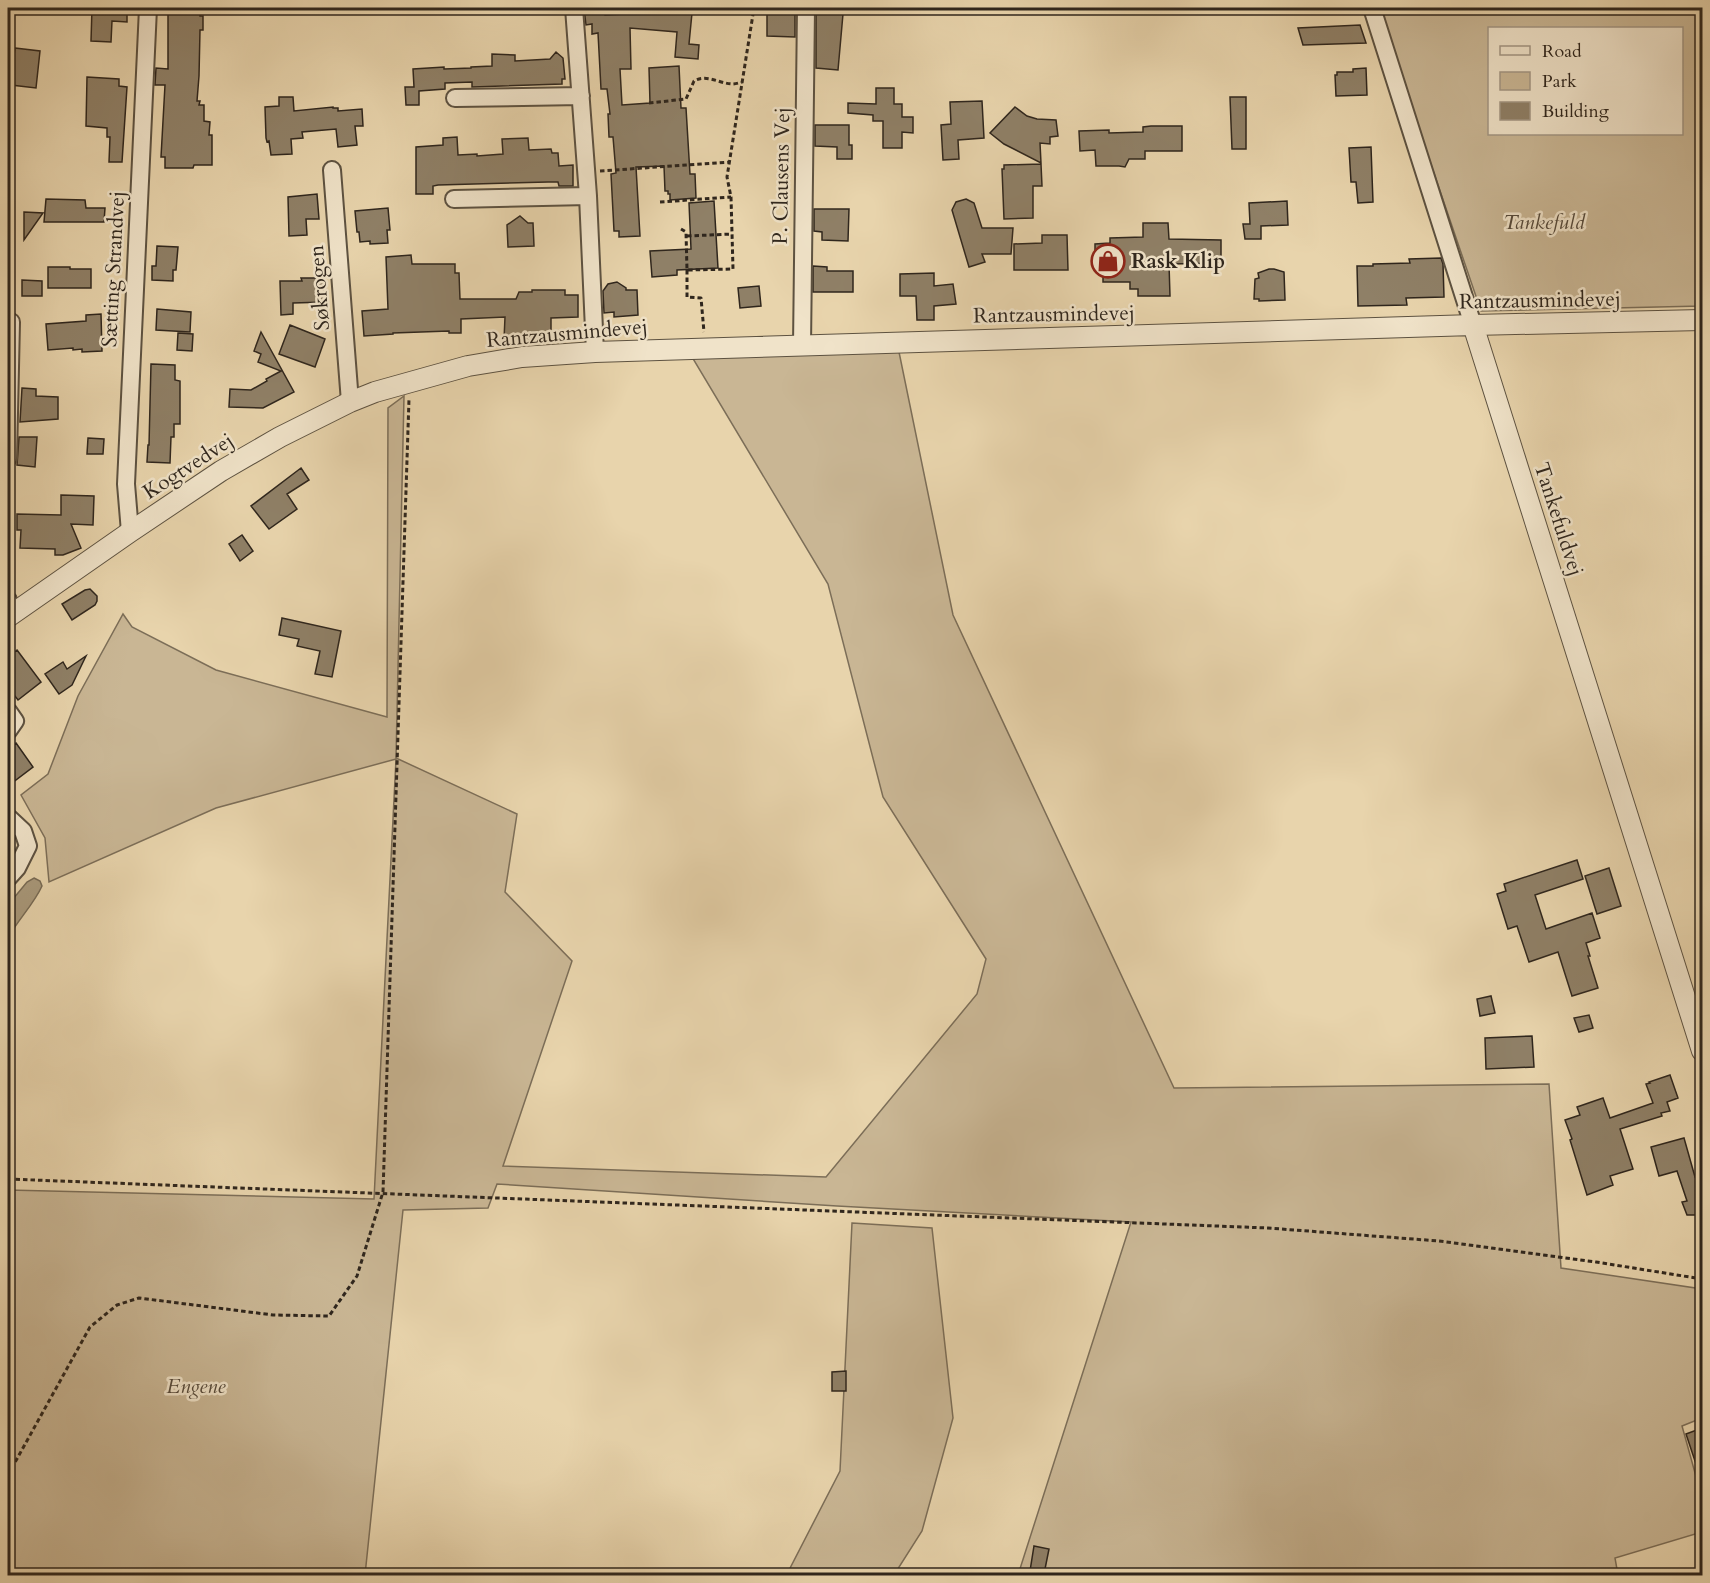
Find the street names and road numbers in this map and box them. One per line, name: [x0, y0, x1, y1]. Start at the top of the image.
street label: P. Clausens Vej: [766, 107, 797, 245]
street label: Sætting Strandvej: [95, 190, 132, 348]
street label: Søkrogen: [302, 244, 337, 332]
street label: Rantzausmindevej: [1459, 285, 1621, 316]
street label: Rantzausmindevej: [973, 299, 1135, 330]
street label: Rantzausmindevej: [485, 312, 649, 355]
street label: Kogtvedvej: [137, 426, 239, 507]
street label: Tankefuldvej: [1527, 459, 1591, 580]

